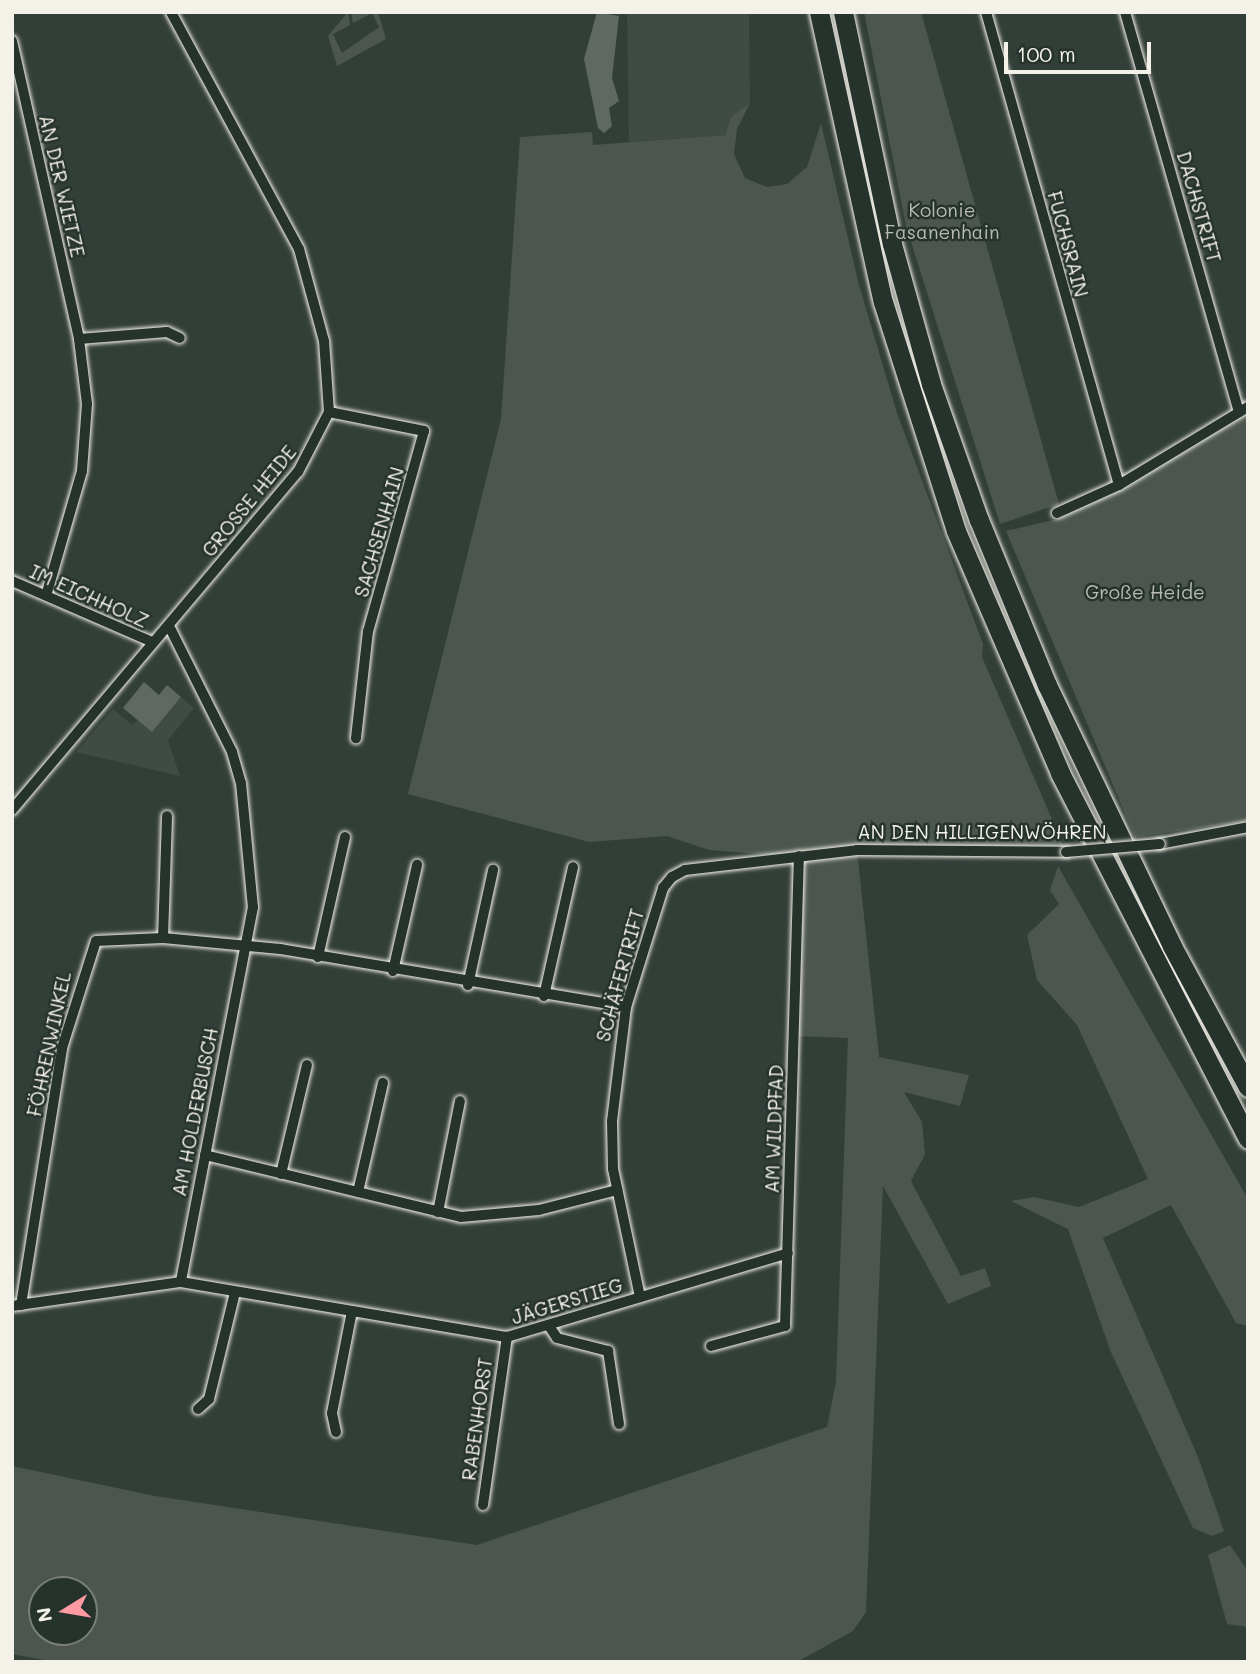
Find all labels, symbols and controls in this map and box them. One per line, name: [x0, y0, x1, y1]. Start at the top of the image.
scale bar: [1008, 28, 1155, 72]
text: 100 m: [1017, 40, 1076, 67]
street label: AN DER WIETZE: [35, 113, 89, 259]
street label: DACHSTRIFT: [1172, 149, 1226, 265]
street label: FUCHSRAIN: [1043, 189, 1093, 299]
park label: Kolonie Fasanenhain: [884, 199, 1000, 243]
street label: GROSSE HEIDE: [197, 441, 301, 561]
street label: SACHSENHAIN: [350, 464, 408, 600]
street label: IM EICHHOLZ: [26, 560, 152, 632]
park label: Große Heide: [1085, 581, 1205, 603]
street label: AN DEN HILLIGENWÖHREN: [858, 821, 1106, 843]
street label: SCHÄFERTRIFT: [591, 906, 649, 1044]
street label: FÖHRENWINKEL: [22, 969, 76, 1119]
street label: AM HOLDERBUSCH: [167, 1026, 223, 1198]
street label: AM WILDPFAD: [760, 1064, 788, 1194]
street label: JÄGERSTIEG: [509, 1273, 625, 1329]
street label: RABENHORST: [457, 1356, 497, 1482]
north arrow: [28, 1576, 98, 1646]
text: N: [30, 1605, 58, 1624]

